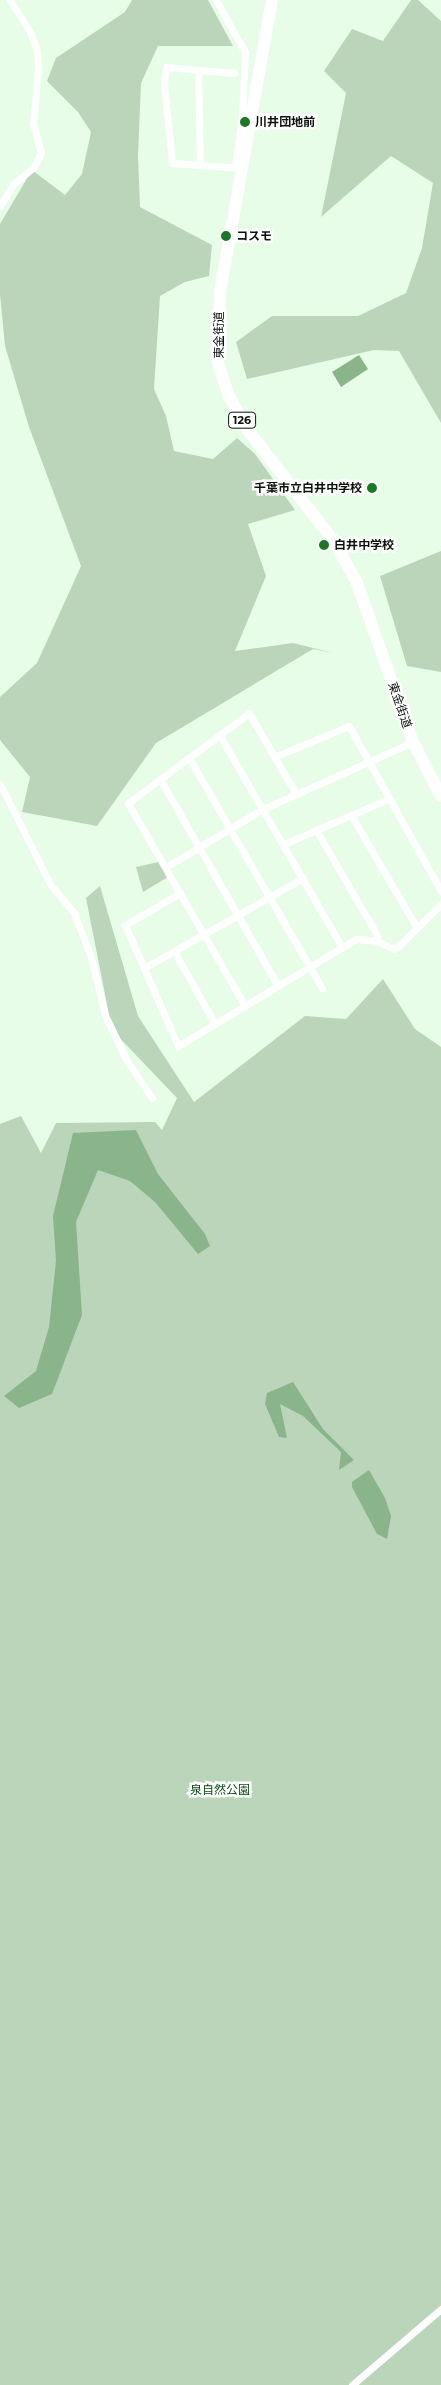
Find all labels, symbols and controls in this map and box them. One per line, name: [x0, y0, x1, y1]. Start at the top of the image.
place label: 川井団地前: [255, 115, 315, 129]
marker: 川井団地前: [239, 116, 251, 128]
place label: コスモ: [236, 229, 272, 243]
marker: コスモ: [220, 230, 232, 242]
street label: 東金街道: [212, 311, 226, 359]
road number: 126: [227, 412, 257, 428]
place label: 千葉市立白井中学校: [254, 481, 362, 495]
marker: 千葉市立白井中学校: [366, 482, 378, 494]
place label: 白井中学校: [334, 538, 394, 552]
marker: 白井中学校: [318, 539, 330, 551]
street label: 東金街道: [385, 680, 415, 730]
park label: 泉自然公園: [190, 1783, 250, 1797]

